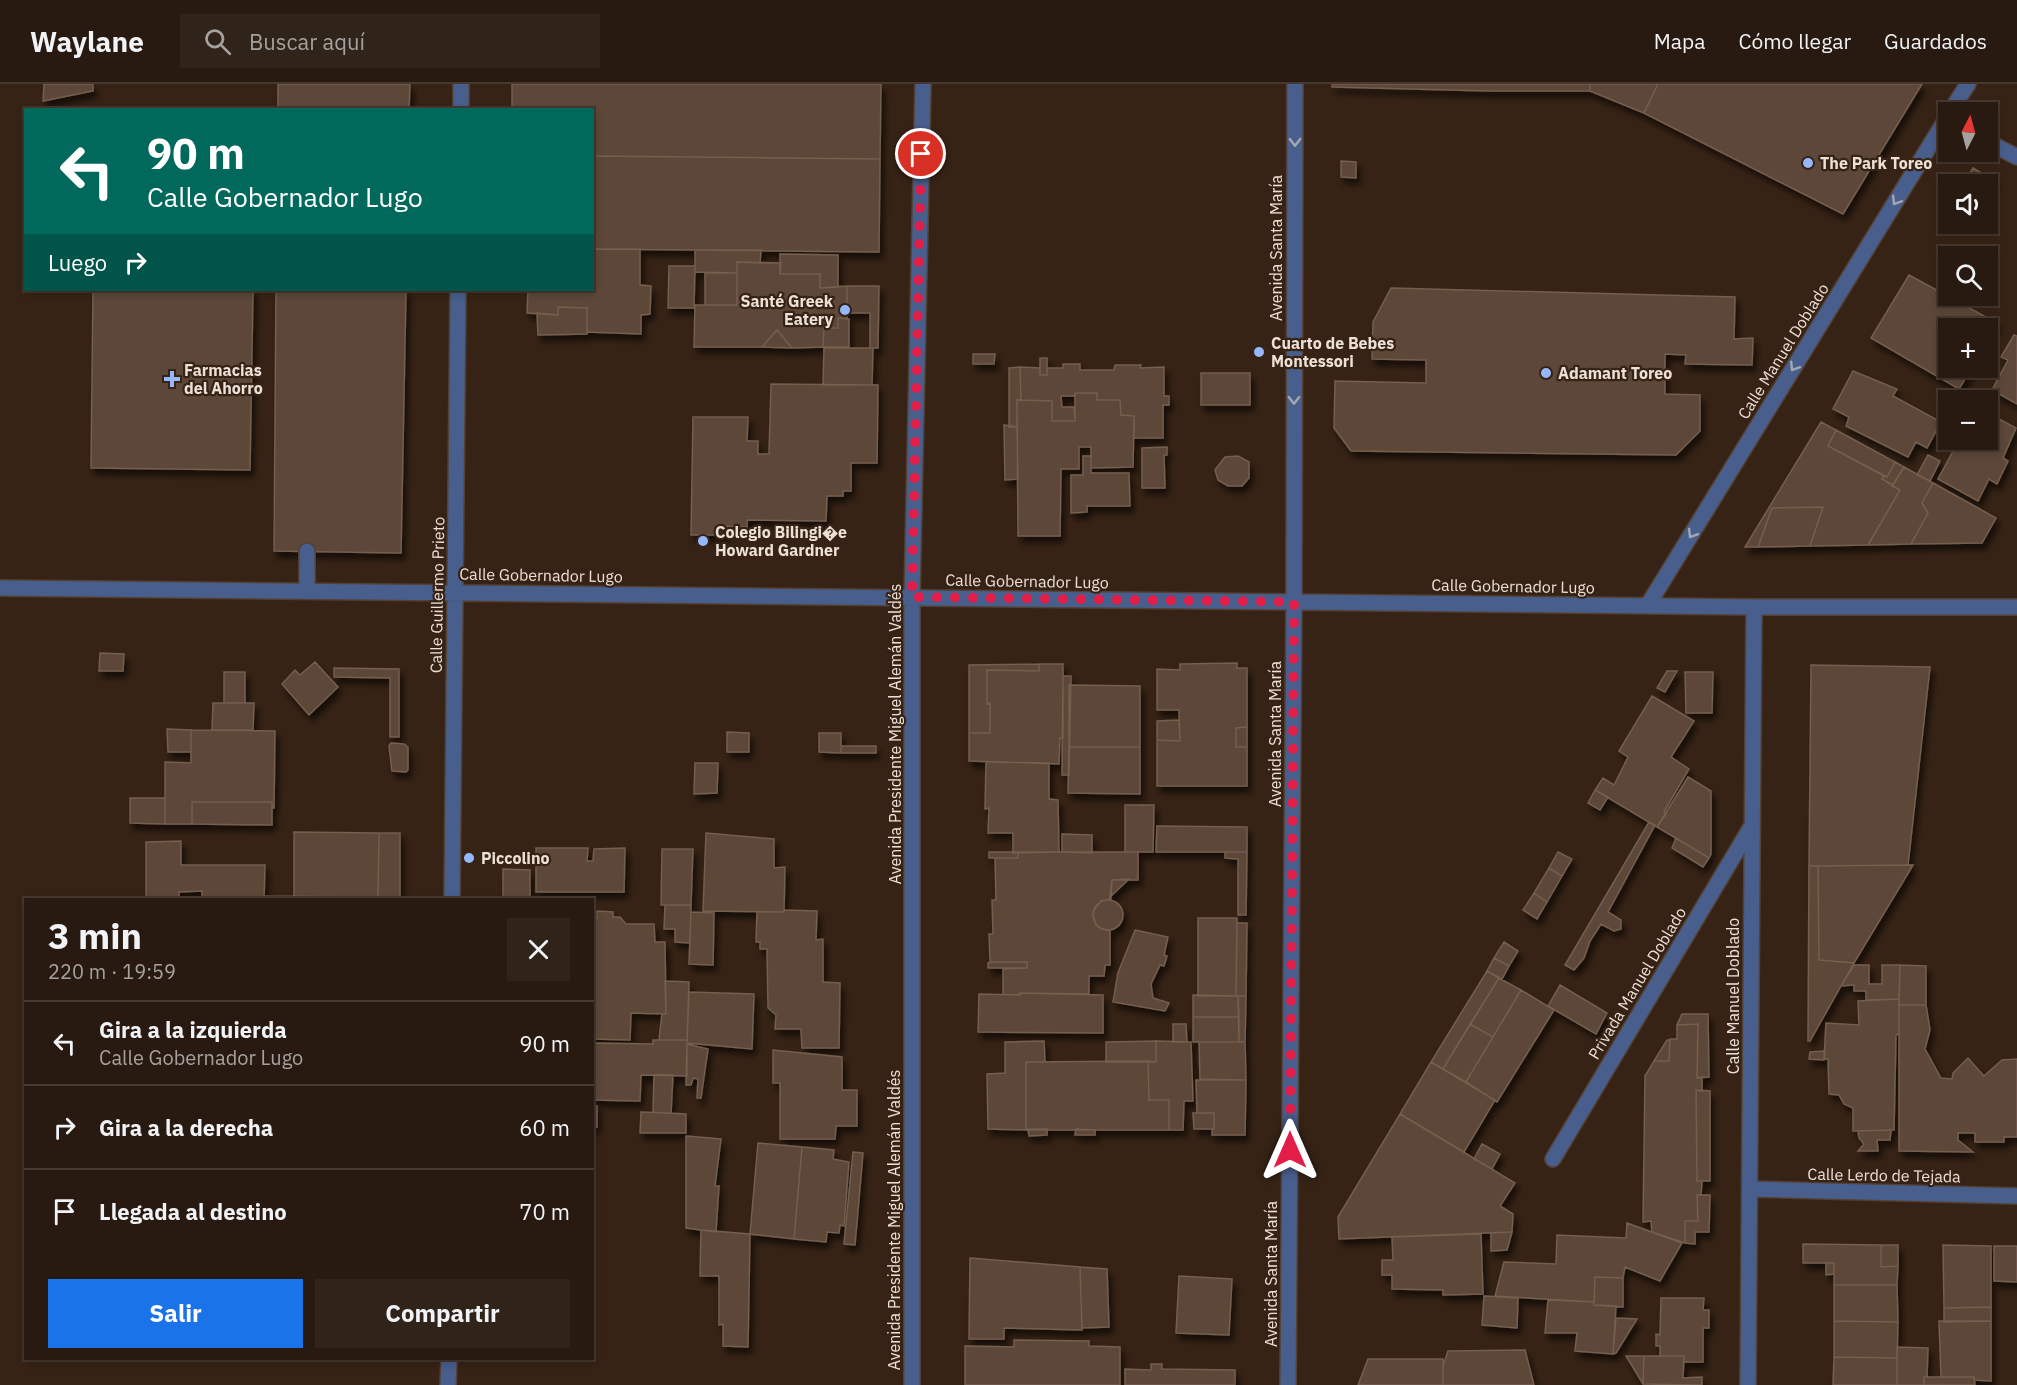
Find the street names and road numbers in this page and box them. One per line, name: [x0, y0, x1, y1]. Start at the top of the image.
street label: Avenida Santa María: [1266, 175, 1286, 321]
street label: Calle Manuel Doblado: [1733, 279, 1833, 423]
street label: Calle Guillermo Prieto: [426, 517, 448, 673]
street label: Calle Gobernador Lugo: [459, 564, 623, 586]
street label: Calle Gobernador Lugo: [945, 570, 1109, 592]
street label: Calle Gobernador Lugo: [1431, 575, 1595, 597]
street label: Avenida Presidente Miguel Alemán Valdés: [885, 584, 905, 884]
street label: Avenida Santa María: [1265, 661, 1285, 807]
street label: Privada Manuel Doblado: [1584, 903, 1690, 1063]
street label: Calle Manuel Doblado: [1723, 918, 1743, 1074]
street label: Avenida Presidente Miguel Alemán Valdés: [884, 1070, 904, 1370]
street label: Calle Lerdo de Tejada: [1807, 1164, 1961, 1186]
street label: Avenida Santa María: [1261, 1201, 1281, 1347]

